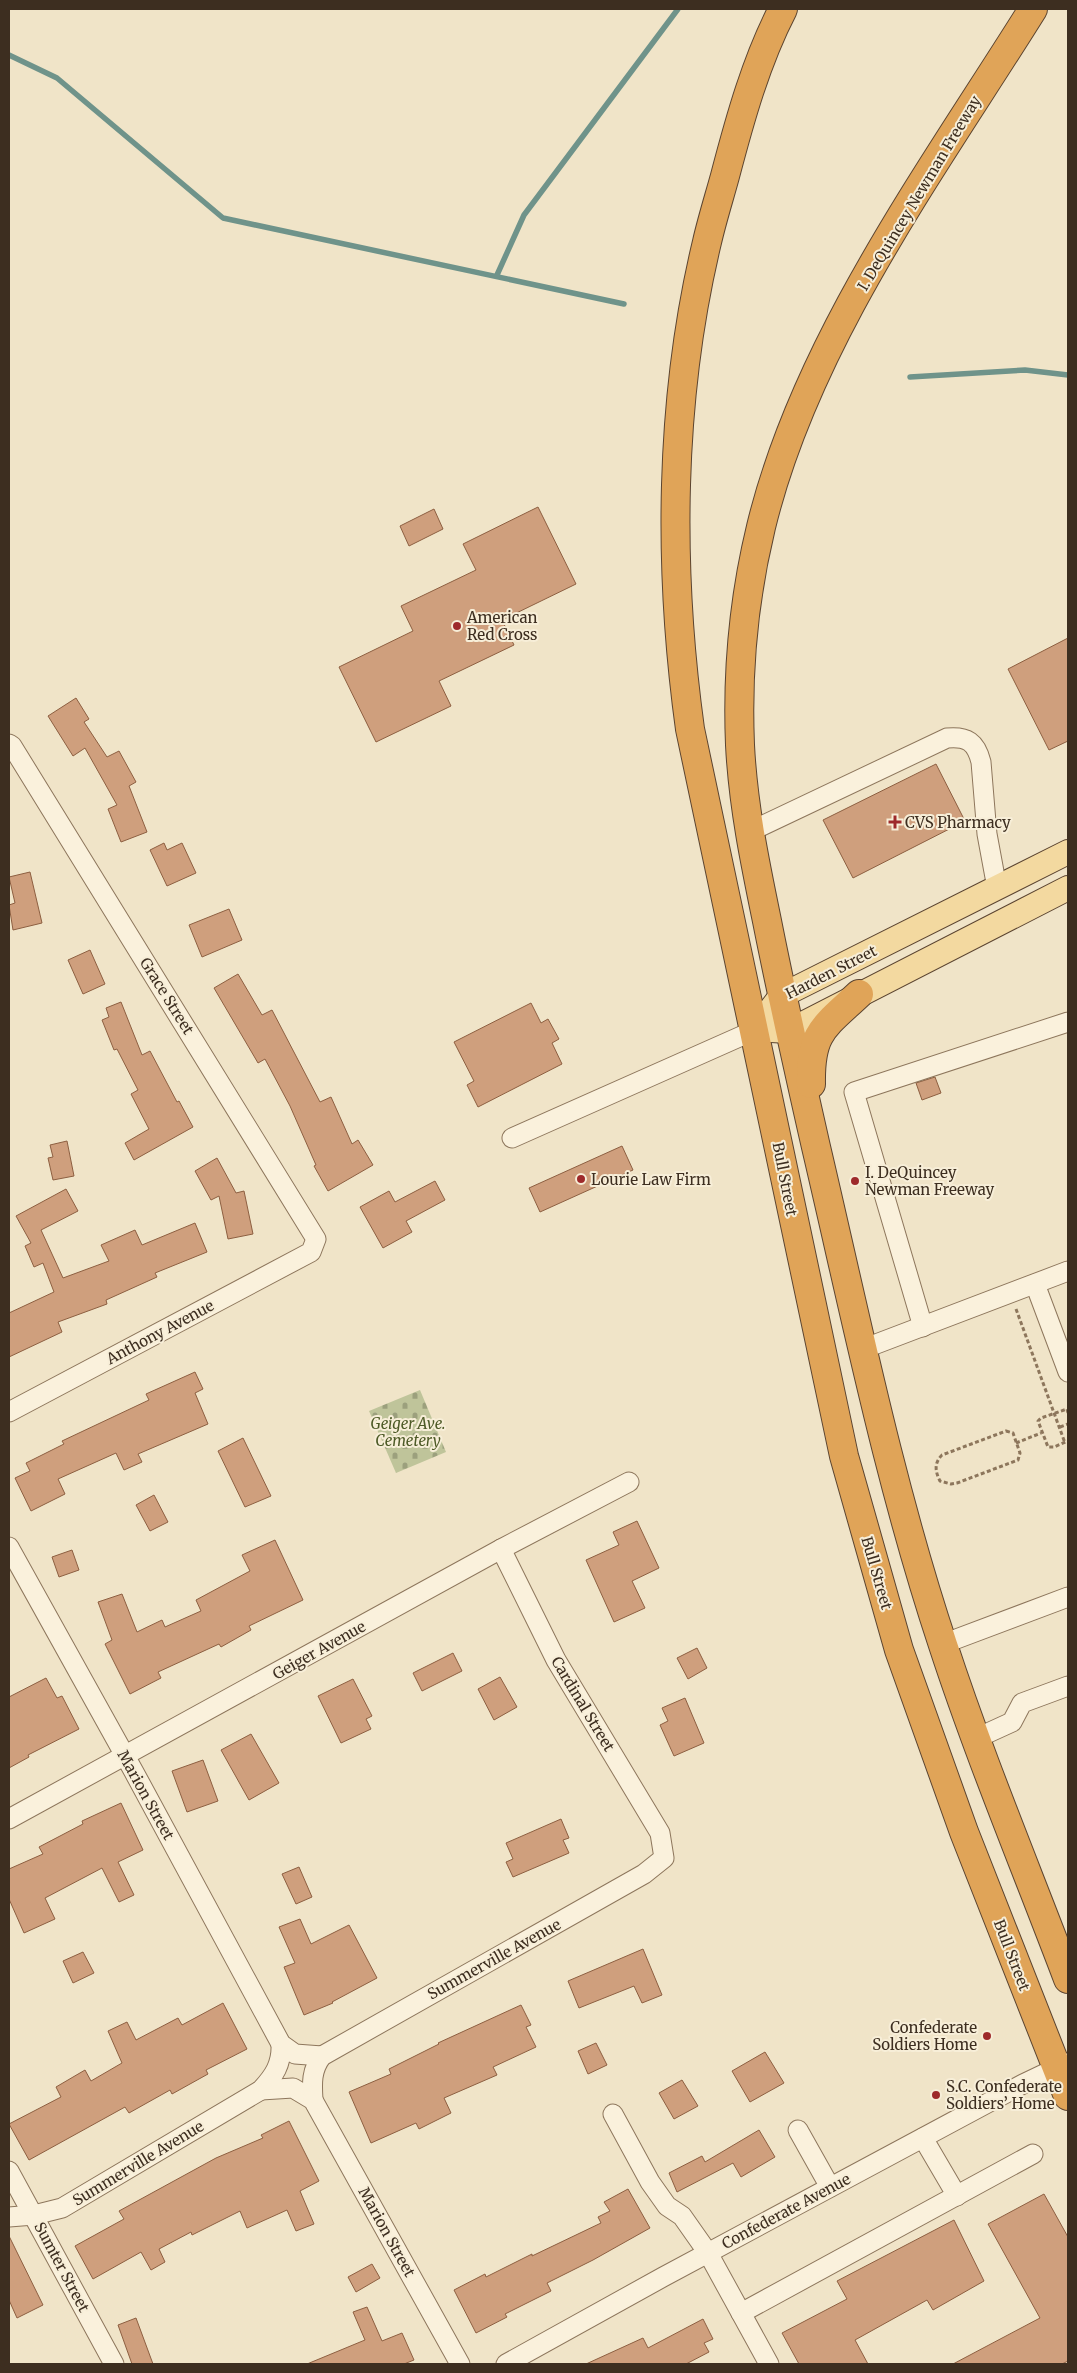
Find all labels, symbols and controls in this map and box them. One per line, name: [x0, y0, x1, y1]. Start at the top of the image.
street label: I. DeQuincey Newman Freeway: [853, 92, 985, 294]
place label: American Red Cross: [466, 608, 537, 644]
marker: American Red Cross: [451, 620, 463, 632]
place label: CVS Pharmacy: [905, 813, 1011, 832]
marker: CVS Pharmacy: [889, 816, 901, 828]
street label: Harden Street: [782, 941, 880, 1003]
street label: Grace Street: [136, 954, 198, 1038]
street label: Bull Street: [769, 1140, 802, 1218]
place label: I. DeQuincey Newman Freeway: [865, 1163, 994, 1199]
place label: Lourie Law Firm: [591, 1170, 711, 1189]
marker: Lourie Law Firm: [575, 1173, 587, 1185]
marker: I. DeQuincey Newman Freeway: [849, 1175, 861, 1187]
street label: Anthony Avenue: [102, 1296, 217, 1369]
park label: Geiger Ave. Cemetery: [371, 1414, 445, 1450]
street label: Bull Street: [858, 1534, 897, 1612]
street label: Geiger Avenue: [269, 1617, 369, 1683]
street label: Cardinal Street: [547, 1653, 619, 1755]
street label: Marion Street: [114, 1747, 179, 1843]
street label: Summerville Avenue: [424, 1914, 564, 2004]
street label: Bull Street: [990, 1917, 1034, 1994]
place label: Confederate Soldiers Home: [872, 2018, 977, 2054]
marker: Confederate Soldiers Home: [981, 2030, 993, 2042]
place label: S.C. Confederate Soldiers’ Home: [946, 2077, 1062, 2113]
marker: S.C. Confederate Soldiers’ Home: [930, 2089, 942, 2101]
street label: Summerville Avenue: [69, 2116, 207, 2210]
street label: Confederate Avenue: [718, 2169, 854, 2253]
street label: Marion Street: [355, 2184, 420, 2280]
street label: Sumter Street: [30, 2219, 94, 2315]

